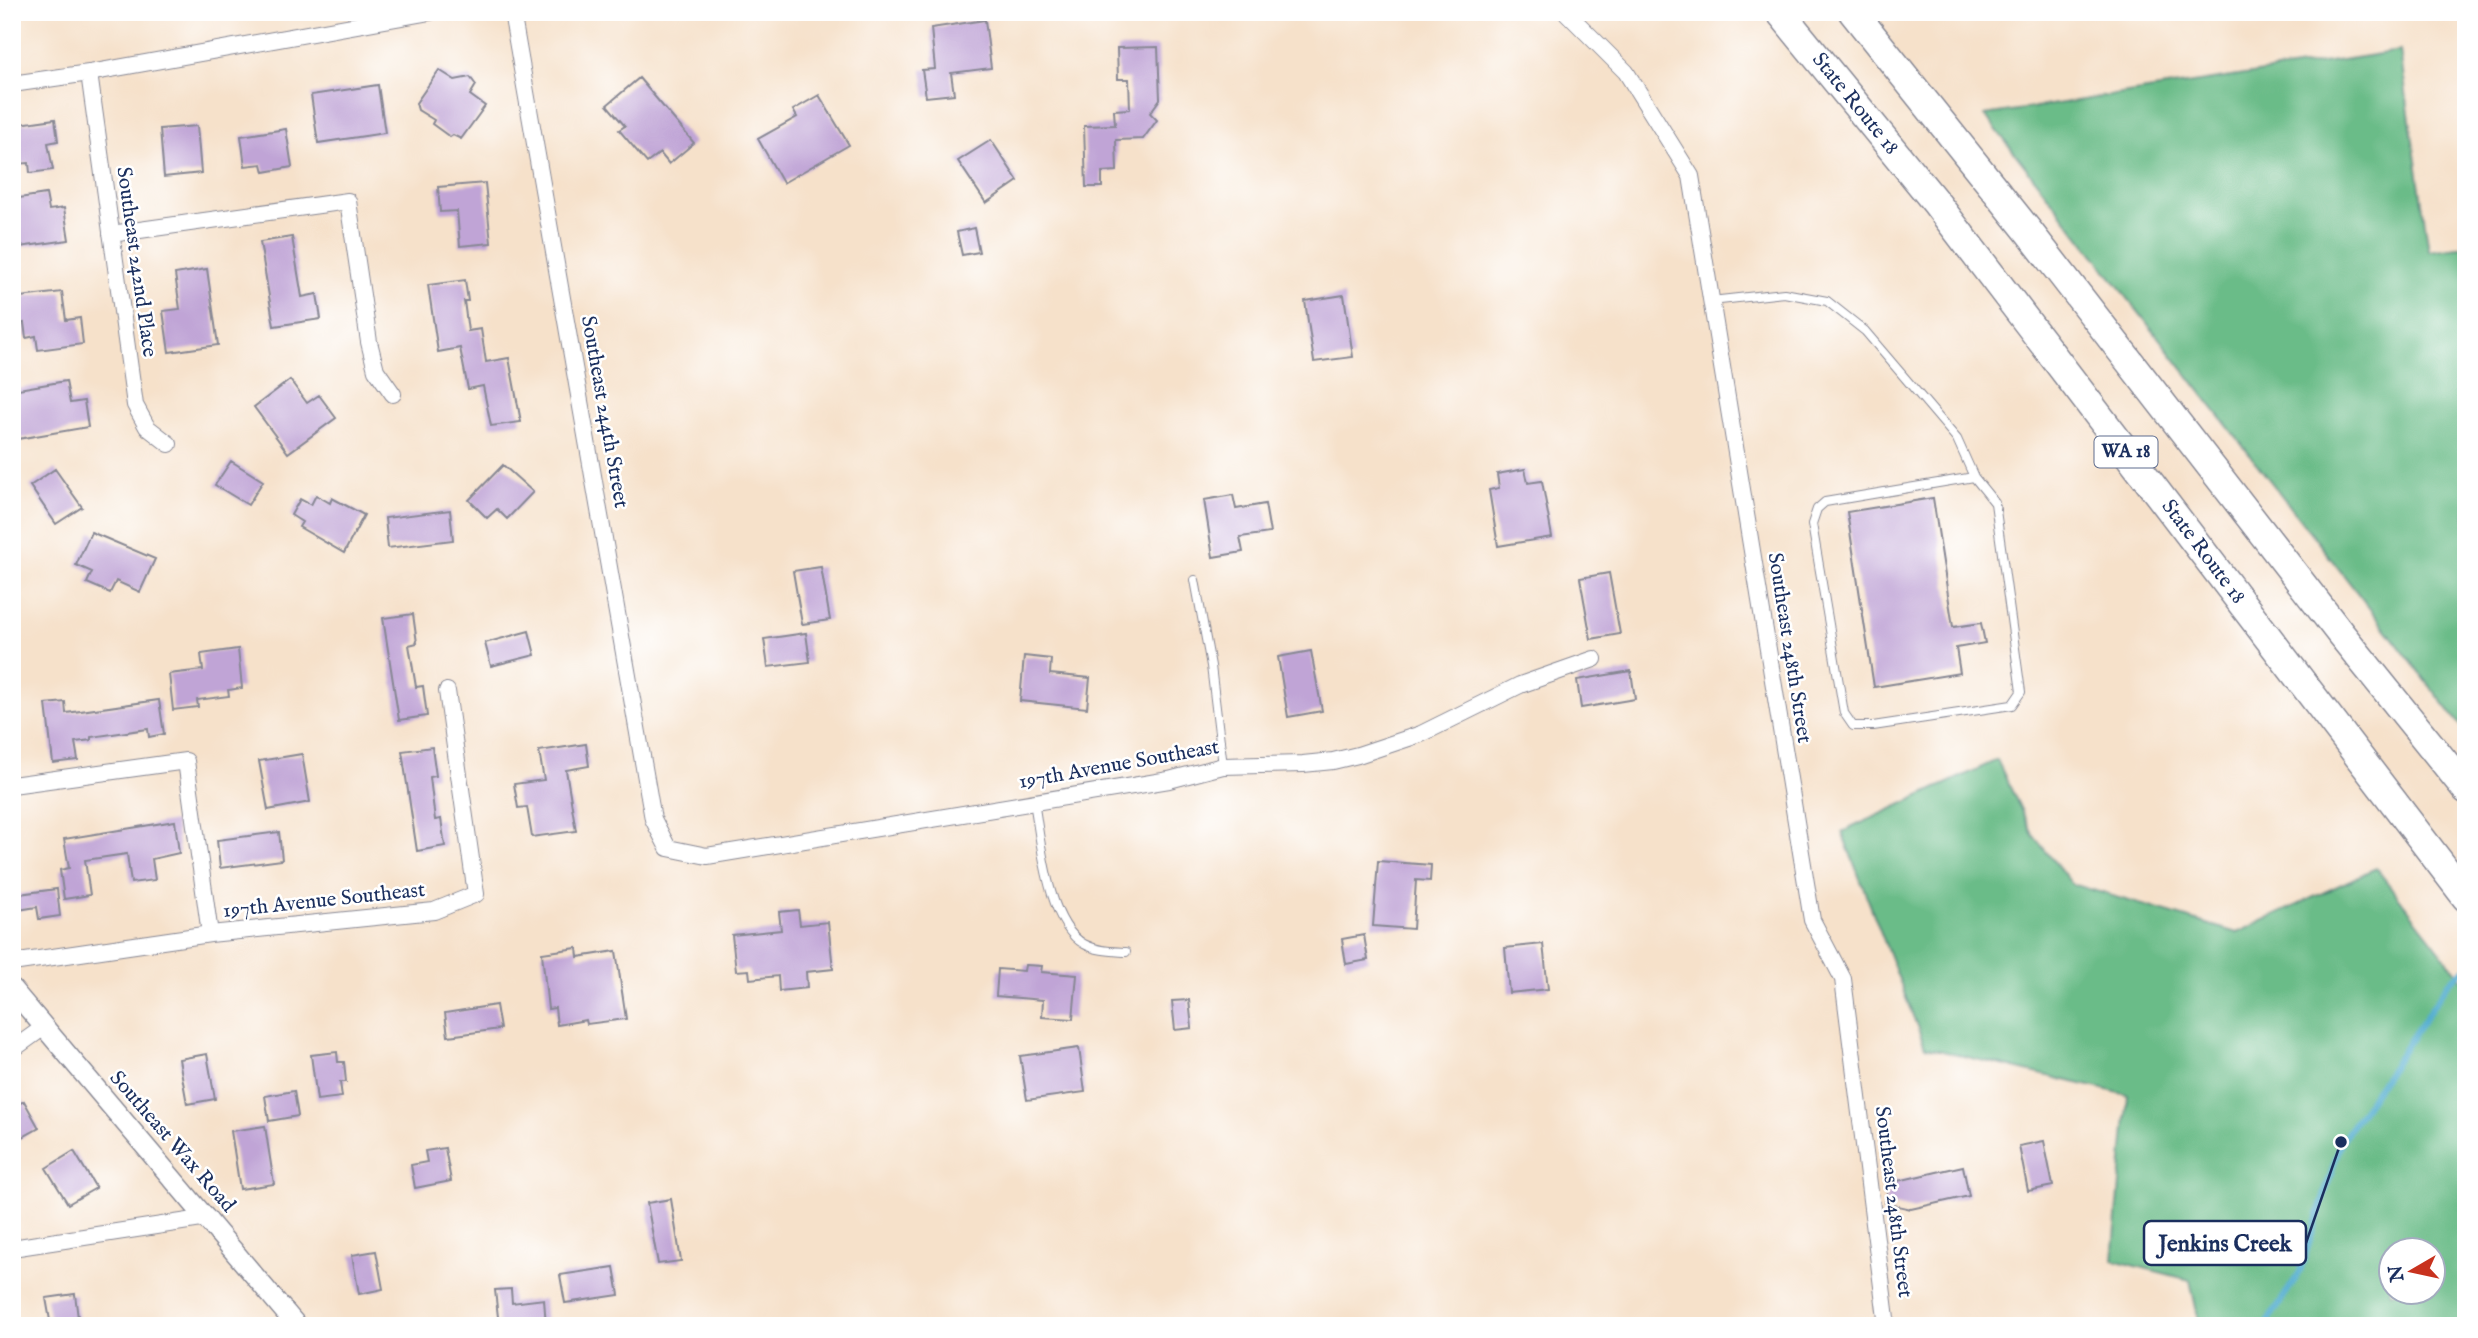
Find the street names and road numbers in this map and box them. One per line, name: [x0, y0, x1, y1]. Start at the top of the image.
street label: State Route 18: [1805, 47, 1905, 161]
street label: Southeast 242nd Place: [109, 165, 163, 359]
street label: Southeast 244th Street: [574, 314, 634, 510]
road number: WA 18: [2094, 436, 2158, 467]
street label: State Route 18: [2155, 494, 2251, 610]
street label: Southeast 248th Street: [1761, 551, 1817, 745]
street label: 197th Avenue Southeast: [1017, 734, 1221, 796]
street label: 197th Avenue Southeast: [222, 877, 426, 925]
street label: Southeast Wax Road: [103, 1066, 241, 1219]
street label: Southeast 248th Street: [1868, 1105, 1918, 1299]

